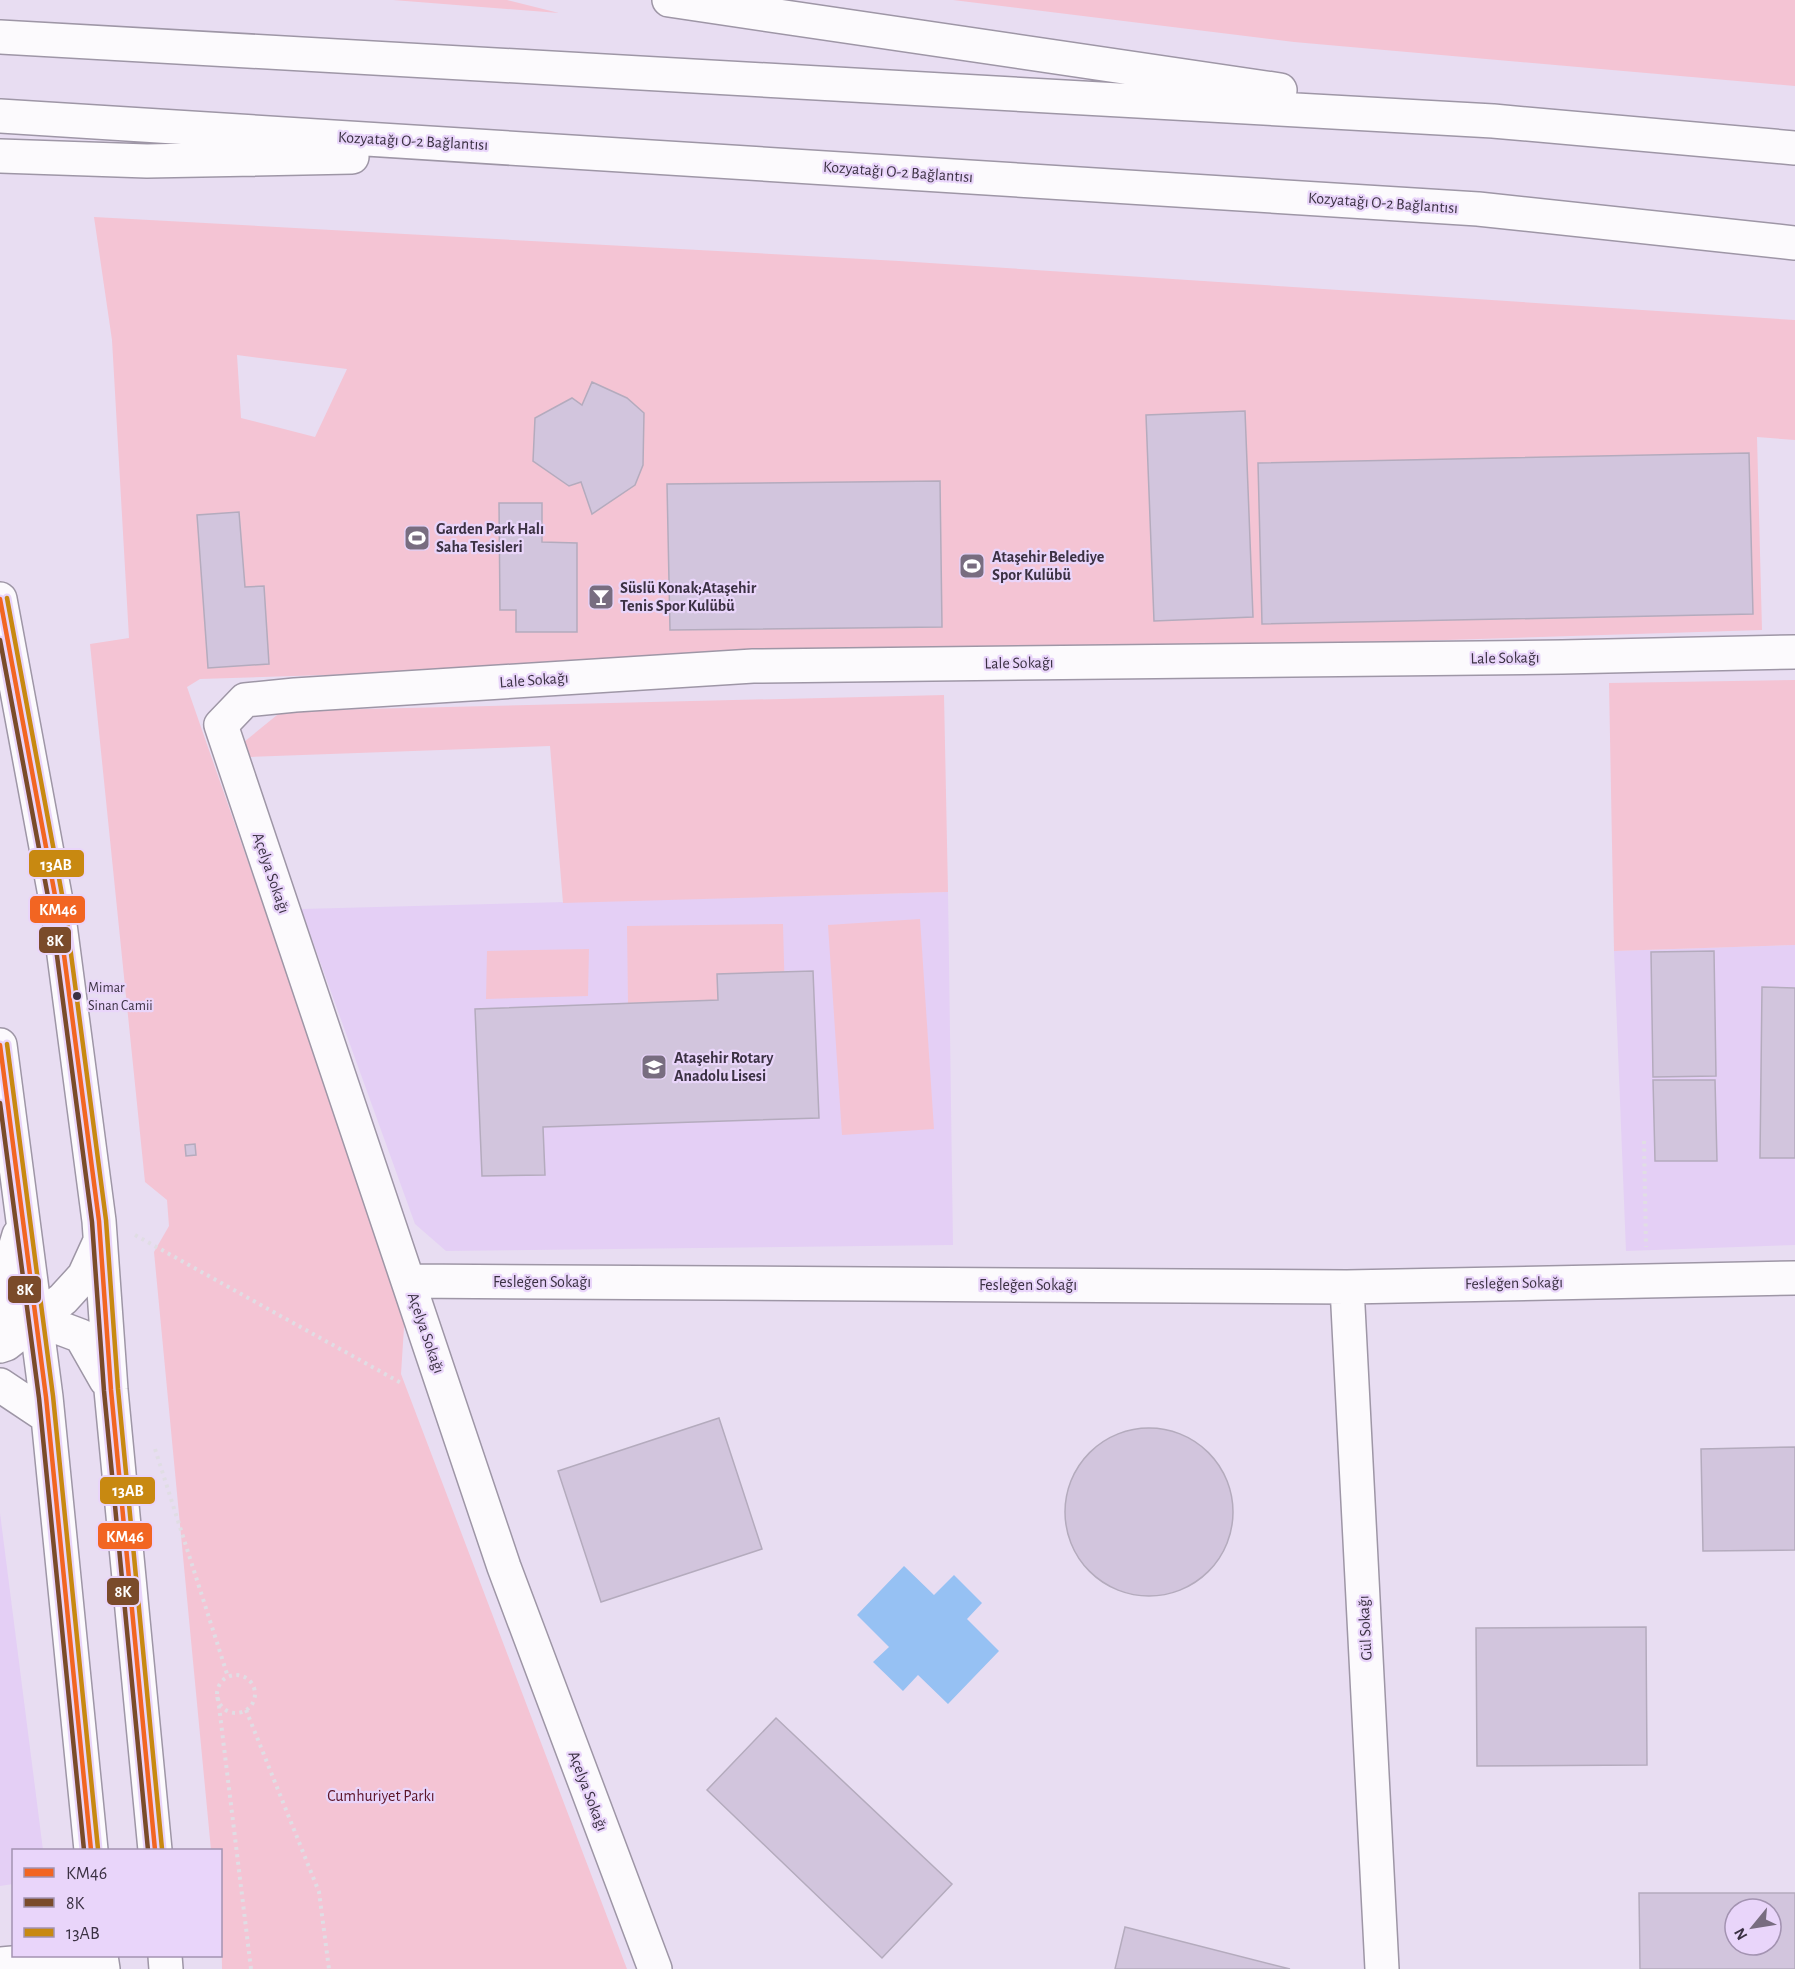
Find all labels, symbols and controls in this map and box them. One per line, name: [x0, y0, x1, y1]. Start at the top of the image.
street label: Kozyatağı O-2 Bağlantısı: [337, 129, 488, 154]
street label: Kozyatağı O-2 Bağlantısı: [822, 159, 974, 186]
street label: Kozyatağı O-2 Bağlantısı: [1307, 190, 1459, 217]
place label: Garden Park Halı Saha Tesisleri: [436, 521, 544, 555]
sports icon: Garden Park Halı Saha Tesisleri: [402, 523, 432, 553]
place label: Ataşehir Belediye Spor Kulübü: [992, 549, 1105, 583]
sports icon: Ataşehir Belediye Spor Kulübü: [957, 551, 987, 581]
place label: Süslü Konak;Ataşehir Tenis Spor Kulübü: [620, 580, 757, 614]
bar icon: Süslü Konak;Ataşehir Tenis Spor Kulübü: [586, 582, 616, 612]
street label: Lale Sokağı: [1470, 649, 1540, 667]
street label: Lale Sokağı: [984, 654, 1054, 672]
street label: Lale Sokağı: [499, 670, 569, 690]
street label: Açelya Sokağı: [249, 831, 292, 916]
line badge: 13AB: [28, 849, 85, 878]
text: 13AB: [40, 857, 72, 873]
line badge: KM46: [29, 895, 86, 924]
text: KM46: [39, 902, 77, 918]
line badge: 8K: [38, 926, 72, 954]
text: 8K: [46, 933, 64, 949]
place label: Mimar Sinan Camii: [88, 981, 153, 1013]
marker: Mimar Sinan Camii: [71, 990, 83, 1002]
place label: Ataşehir Rotary Anadolu Lisesi: [674, 1050, 774, 1084]
school or university icon: Ataşehir Rotary Anadolu Lisesi: [639, 1052, 669, 1082]
street label: Fesleğen Sokağı: [493, 1274, 591, 1290]
street label: Fesleğen Sokağı: [1465, 1274, 1563, 1292]
line badge: 8K: [7, 1275, 42, 1304]
street label: Fesleğen Sokağı: [979, 1277, 1077, 1293]
text: 8K: [16, 1282, 34, 1298]
street label: Açelya Sokağı: [404, 1291, 447, 1376]
line badge: 13AB: [99, 1476, 156, 1505]
text: 13AB: [112, 1483, 144, 1499]
line badge: KM46: [97, 1522, 153, 1550]
text: KM46: [106, 1529, 144, 1545]
line badge: 8K: [106, 1577, 140, 1606]
text: 8K: [114, 1584, 132, 1600]
street label: Gül Sokağı: [1355, 1595, 1375, 1661]
street label: Açelya Sokağı: [565, 1749, 611, 1834]
park label: Cumhuriyet Parkı: [327, 1788, 435, 1805]
legend: [12, 1849, 222, 1957]
text: KM46: [66, 1865, 107, 1883]
text: 8K: [66, 1895, 85, 1913]
north arrow: [1723, 1897, 1783, 1957]
text: 13AB: [66, 1925, 100, 1943]
text: N: [1731, 1925, 1751, 1943]

